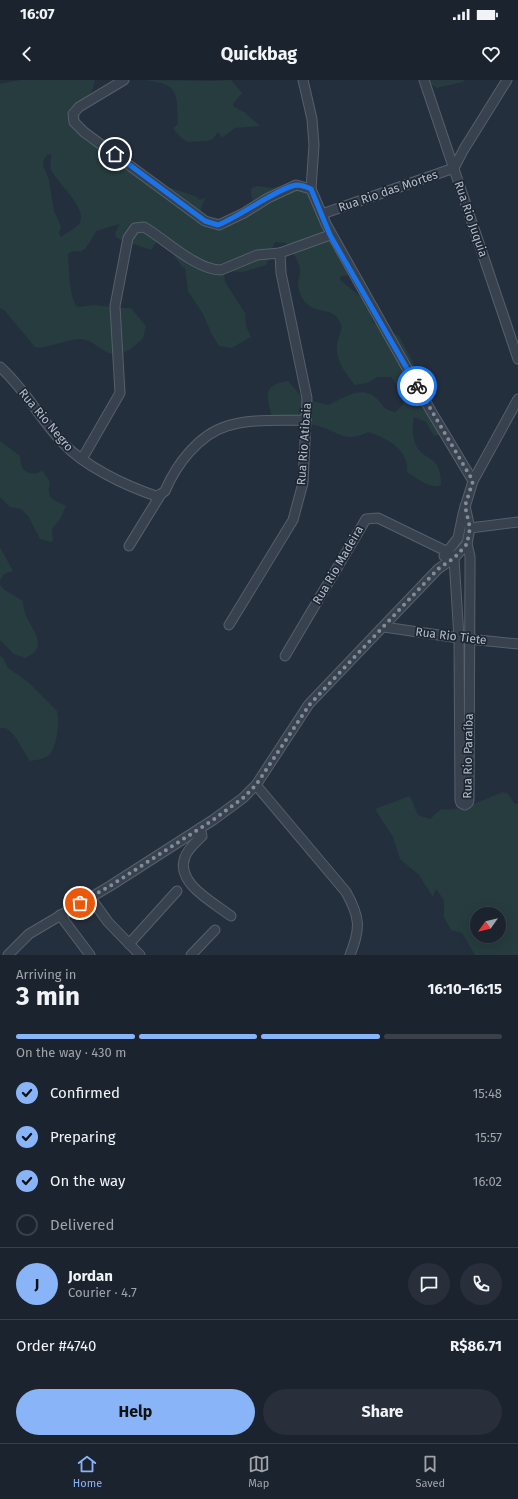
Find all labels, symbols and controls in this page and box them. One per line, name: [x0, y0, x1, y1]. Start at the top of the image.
text: 16:07: [20, 5, 55, 23]
icon: back: [16, 43, 38, 65]
text: Quickbag: [221, 43, 297, 65]
icon: heart: [480, 43, 502, 65]
pin: [98, 137, 132, 171]
icon: home: [104, 143, 126, 165]
street label: Rua Rio das Mortes: [336, 167, 440, 215]
street label: Rua Rio Juquia: [451, 179, 491, 259]
courier: [397, 366, 437, 406]
icon: bike: [406, 375, 428, 397]
street label: Rua Rio Negro: [16, 386, 76, 454]
street label: Rua Rio Atibaia: [294, 402, 314, 486]
street label: Rua Rio Madeira: [310, 523, 366, 607]
street label: Rua Rio Tiete: [415, 625, 487, 647]
street label: Rua Rio Paraíba: [460, 713, 476, 799]
pin: [63, 886, 97, 920]
icon: bag: [69, 892, 91, 914]
north arrow: [470, 907, 506, 943]
map controls: [470, 907, 506, 943]
text: Arriving in: [16, 967, 76, 982]
text: 16:10–16:15: [427, 980, 502, 998]
text: 3 min: [16, 981, 80, 1012]
text: On the way · 430 m: [16, 1045, 126, 1060]
icon: check: [16, 1082, 38, 1104]
text: Confirmed: [50, 1084, 120, 1102]
text: 15:48: [473, 1086, 502, 1101]
icon: check: [16, 1126, 38, 1148]
text: Preparing: [50, 1128, 115, 1146]
text: 15:57: [475, 1130, 502, 1145]
icon: check: [16, 1170, 38, 1192]
text: On the way: [50, 1172, 125, 1190]
text: 16:02: [473, 1174, 502, 1189]
text: Delivered: [50, 1216, 114, 1234]
button: chat: [408, 1263, 450, 1305]
button: phone: [460, 1263, 502, 1305]
text: Jordan: [68, 1267, 113, 1285]
text: J: [35, 1275, 39, 1293]
text: Courier · 4.7: [68, 1285, 137, 1300]
text: Order #4740: [16, 1337, 96, 1355]
text: R$86.71: [450, 1337, 502, 1355]
button: Help: [16, 1389, 255, 1435]
button: Share: [263, 1389, 502, 1435]
tab: Home: [73, 1453, 102, 1490]
tab: Map: [248, 1453, 270, 1490]
tab: Saved: [415, 1453, 445, 1490]

